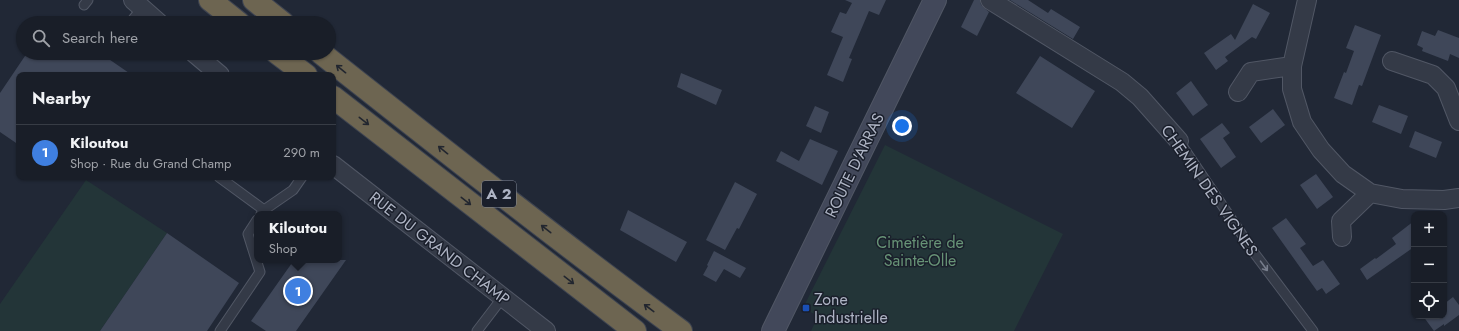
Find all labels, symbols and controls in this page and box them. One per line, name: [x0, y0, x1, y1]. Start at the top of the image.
search box: [16, 16, 336, 60]
icon: search: [30, 27, 52, 49]
text: Search here: [62, 27, 138, 49]
one-way arrow: [336, 65, 347, 73]
text: Nearby: [32, 86, 90, 110]
street label: ROUTE D'ARRAS: [819, 109, 890, 221]
one-way arrow: [358, 116, 369, 125]
your location: [892, 116, 912, 136]
street label: CHEMIN DES VIGNES: [1156, 120, 1264, 261]
text: Kiloutou: [70, 132, 128, 154]
text: 1: [42, 143, 48, 162]
text: 290 m: [283, 143, 320, 162]
one-way arrow: [437, 146, 448, 154]
text: Shop · Rue du Grand Champ: [70, 154, 231, 173]
road number: A 2: [482, 181, 516, 207]
street label: RUE DU GRAND CHAMP: [364, 186, 515, 311]
one-way arrow: [461, 196, 472, 205]
popup: [254, 211, 342, 263]
map controls: [1411, 211, 1447, 319]
button: +: [1411, 211, 1447, 247]
text: Kiloutou: [269, 217, 327, 239]
one-way arrow: [540, 225, 551, 234]
park label: Cimetière de Sainte-Olle: [876, 231, 964, 272]
text: Shop: [269, 239, 297, 258]
button: −: [1411, 247, 1447, 283]
one-way arrow: [1260, 260, 1268, 271]
pin: 1: [285, 276, 311, 306]
one-way arrow: [563, 276, 574, 284]
button: locate: [1411, 283, 1447, 319]
place label: Zone Industrielle: [814, 288, 888, 329]
marker: Zone Industrielle: [801, 303, 811, 313]
one-way arrow: [644, 304, 655, 312]

